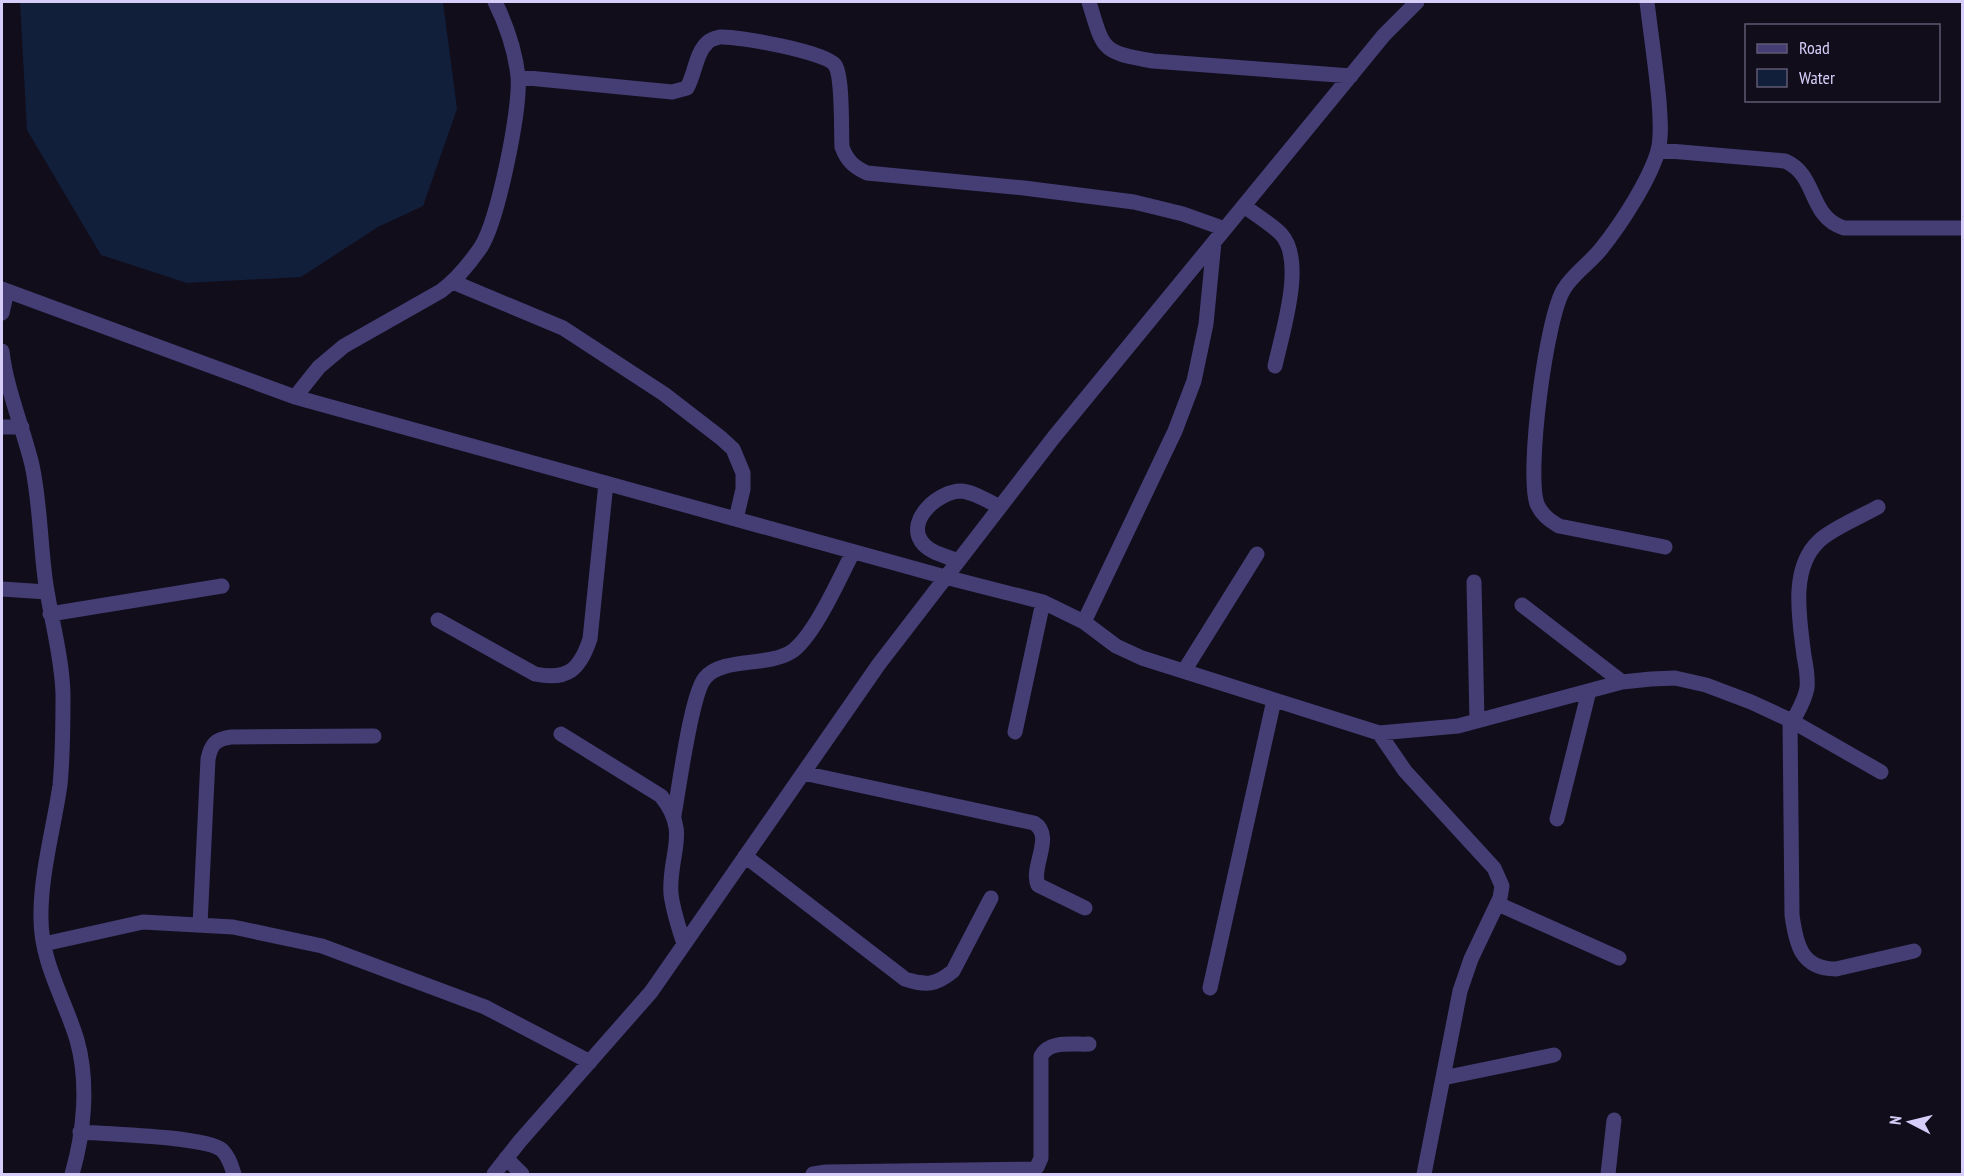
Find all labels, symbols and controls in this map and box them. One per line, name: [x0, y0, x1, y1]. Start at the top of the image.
legend: [1745, 24, 1940, 102]
text: Road: [1799, 36, 1830, 59]
text: Water: [1799, 66, 1835, 89]
north arrow: [1880, 1092, 1940, 1152]
text: N: [1885, 1115, 1906, 1126]

